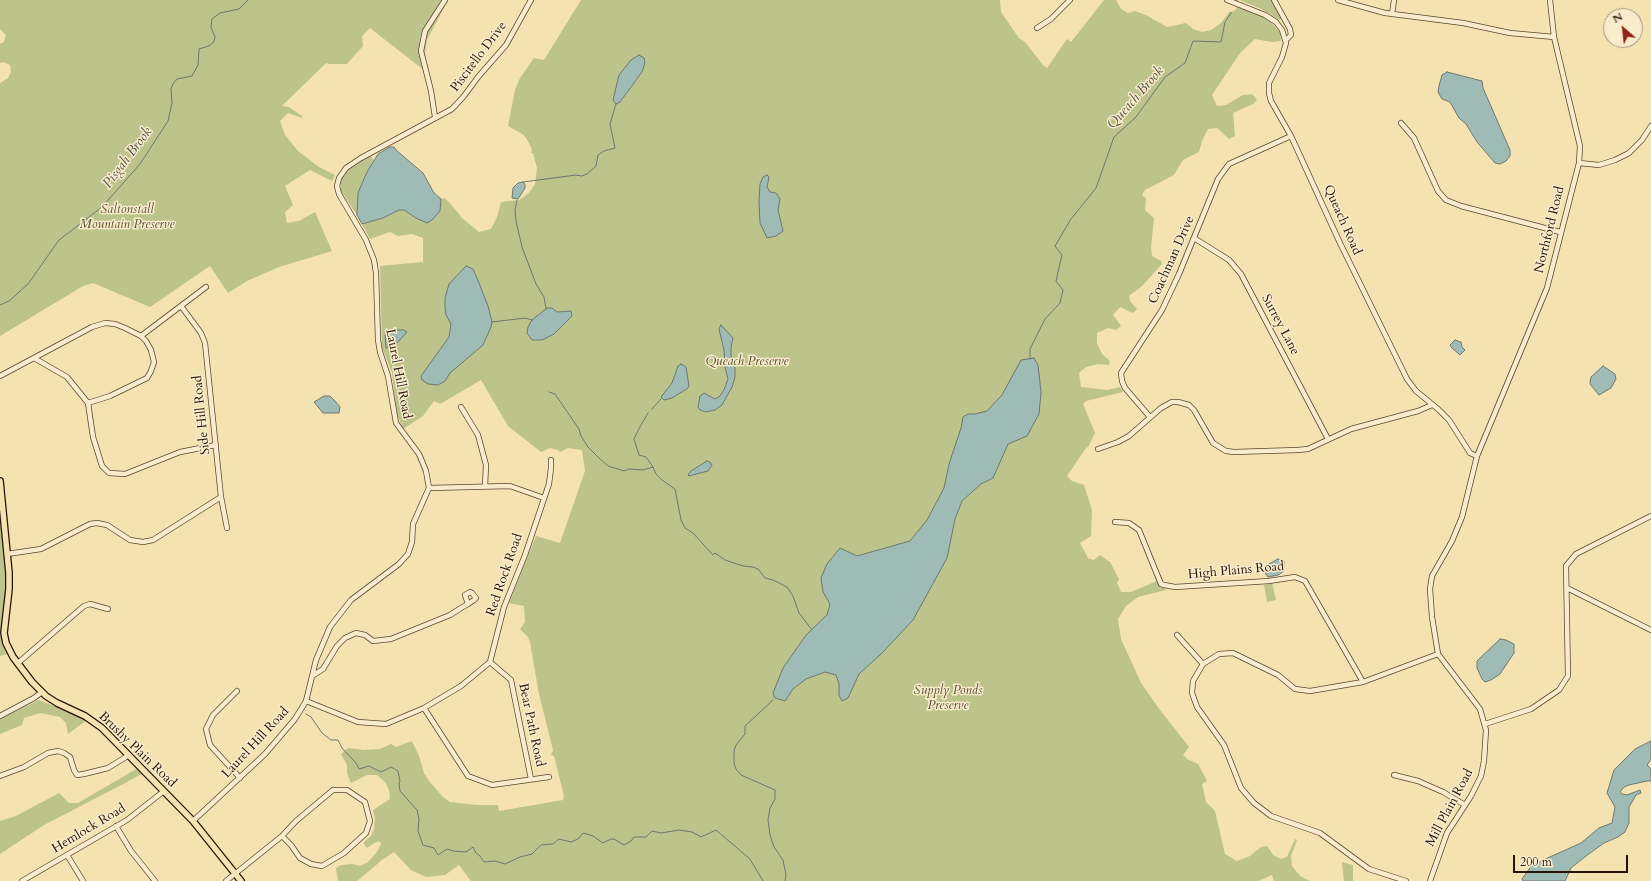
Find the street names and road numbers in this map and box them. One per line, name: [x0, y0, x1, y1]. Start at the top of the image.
street label: Piscitello Drive: [448, 19, 510, 95]
street label: Queach Road: [1320, 183, 1364, 257]
street label: Northford Road: [1532, 185, 1568, 275]
street label: Coachman Drive: [1146, 214, 1198, 306]
street label: Surrey Lane: [1258, 292, 1302, 358]
street label: Laurel Hill Road: [382, 328, 414, 420]
street label: Side Hill Road: [190, 375, 214, 455]
street label: Red Rock Road: [484, 532, 526, 618]
street label: High Plains Road: [1187, 559, 1285, 583]
street label: Bear Path Road: [515, 682, 547, 768]
street label: Laurel Hill Road: [219, 704, 293, 782]
street label: Brushy Plain Road: [95, 709, 179, 791]
street label: Mill Plain Road: [1423, 766, 1477, 850]
street label: Hemlock Road: [49, 801, 129, 857]

